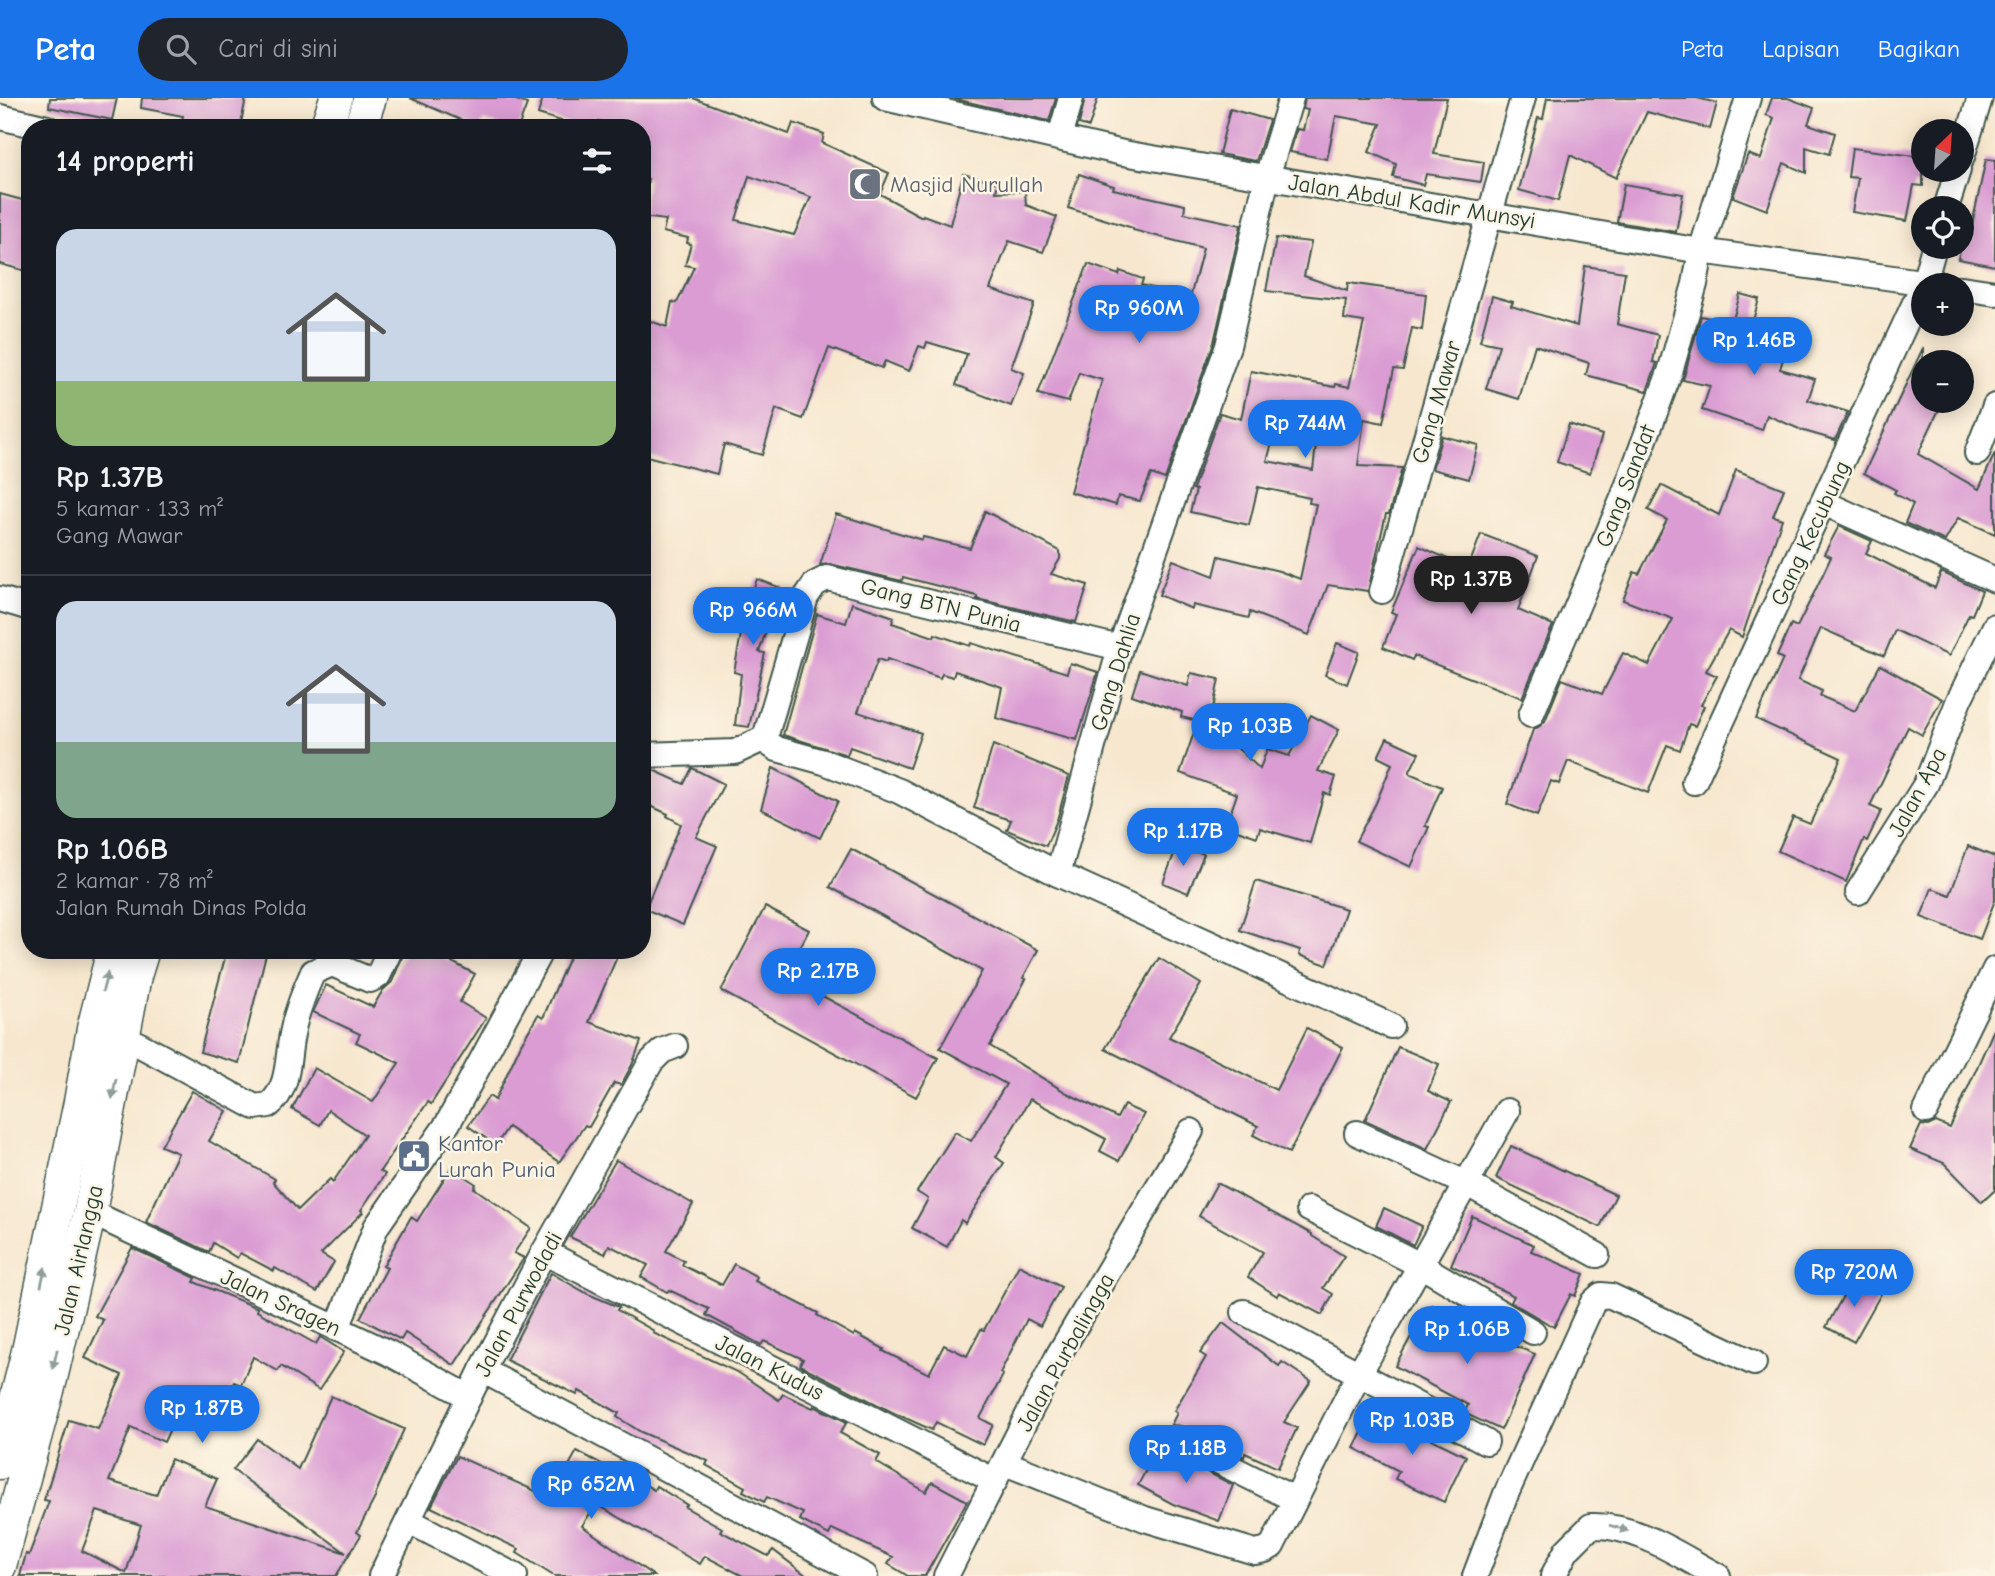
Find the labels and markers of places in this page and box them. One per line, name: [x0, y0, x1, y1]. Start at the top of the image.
mosque icon: Masjid Nurullah: [846, 165, 884, 203]
place label: Masjid Nurullah: [890, 171, 1043, 198]
pin: Rp 960M: [1074, 286, 1204, 345]
pin: Rp 1.46B: [1682, 317, 1826, 377]
pin: Rp 744M: [1240, 400, 1370, 460]
pin: Rp 1.37B: [1399, 556, 1543, 616]
pin: Rp 966M: [688, 588, 818, 647]
pin: Rp 1.03B: [1178, 704, 1322, 763]
pin: Rp 1.17B: [1111, 808, 1255, 868]
pin: Rp 2.17B: [746, 948, 890, 1008]
place label: Kantor Lurah Punia: [438, 1130, 556, 1183]
public building icon: Kantor Lurah Punia: [395, 1137, 433, 1175]
pin: Rp 720M: [1789, 1250, 1919, 1309]
pin: Rp 1.06B: [1395, 1306, 1539, 1366]
pin: Rp 1.87B: [130, 1386, 274, 1445]
pin: Rp 1.03B: [1340, 1398, 1484, 1457]
pin: Rp 1.18B: [1114, 1426, 1258, 1485]
pin: Rp 652M: [526, 1462, 656, 1521]

